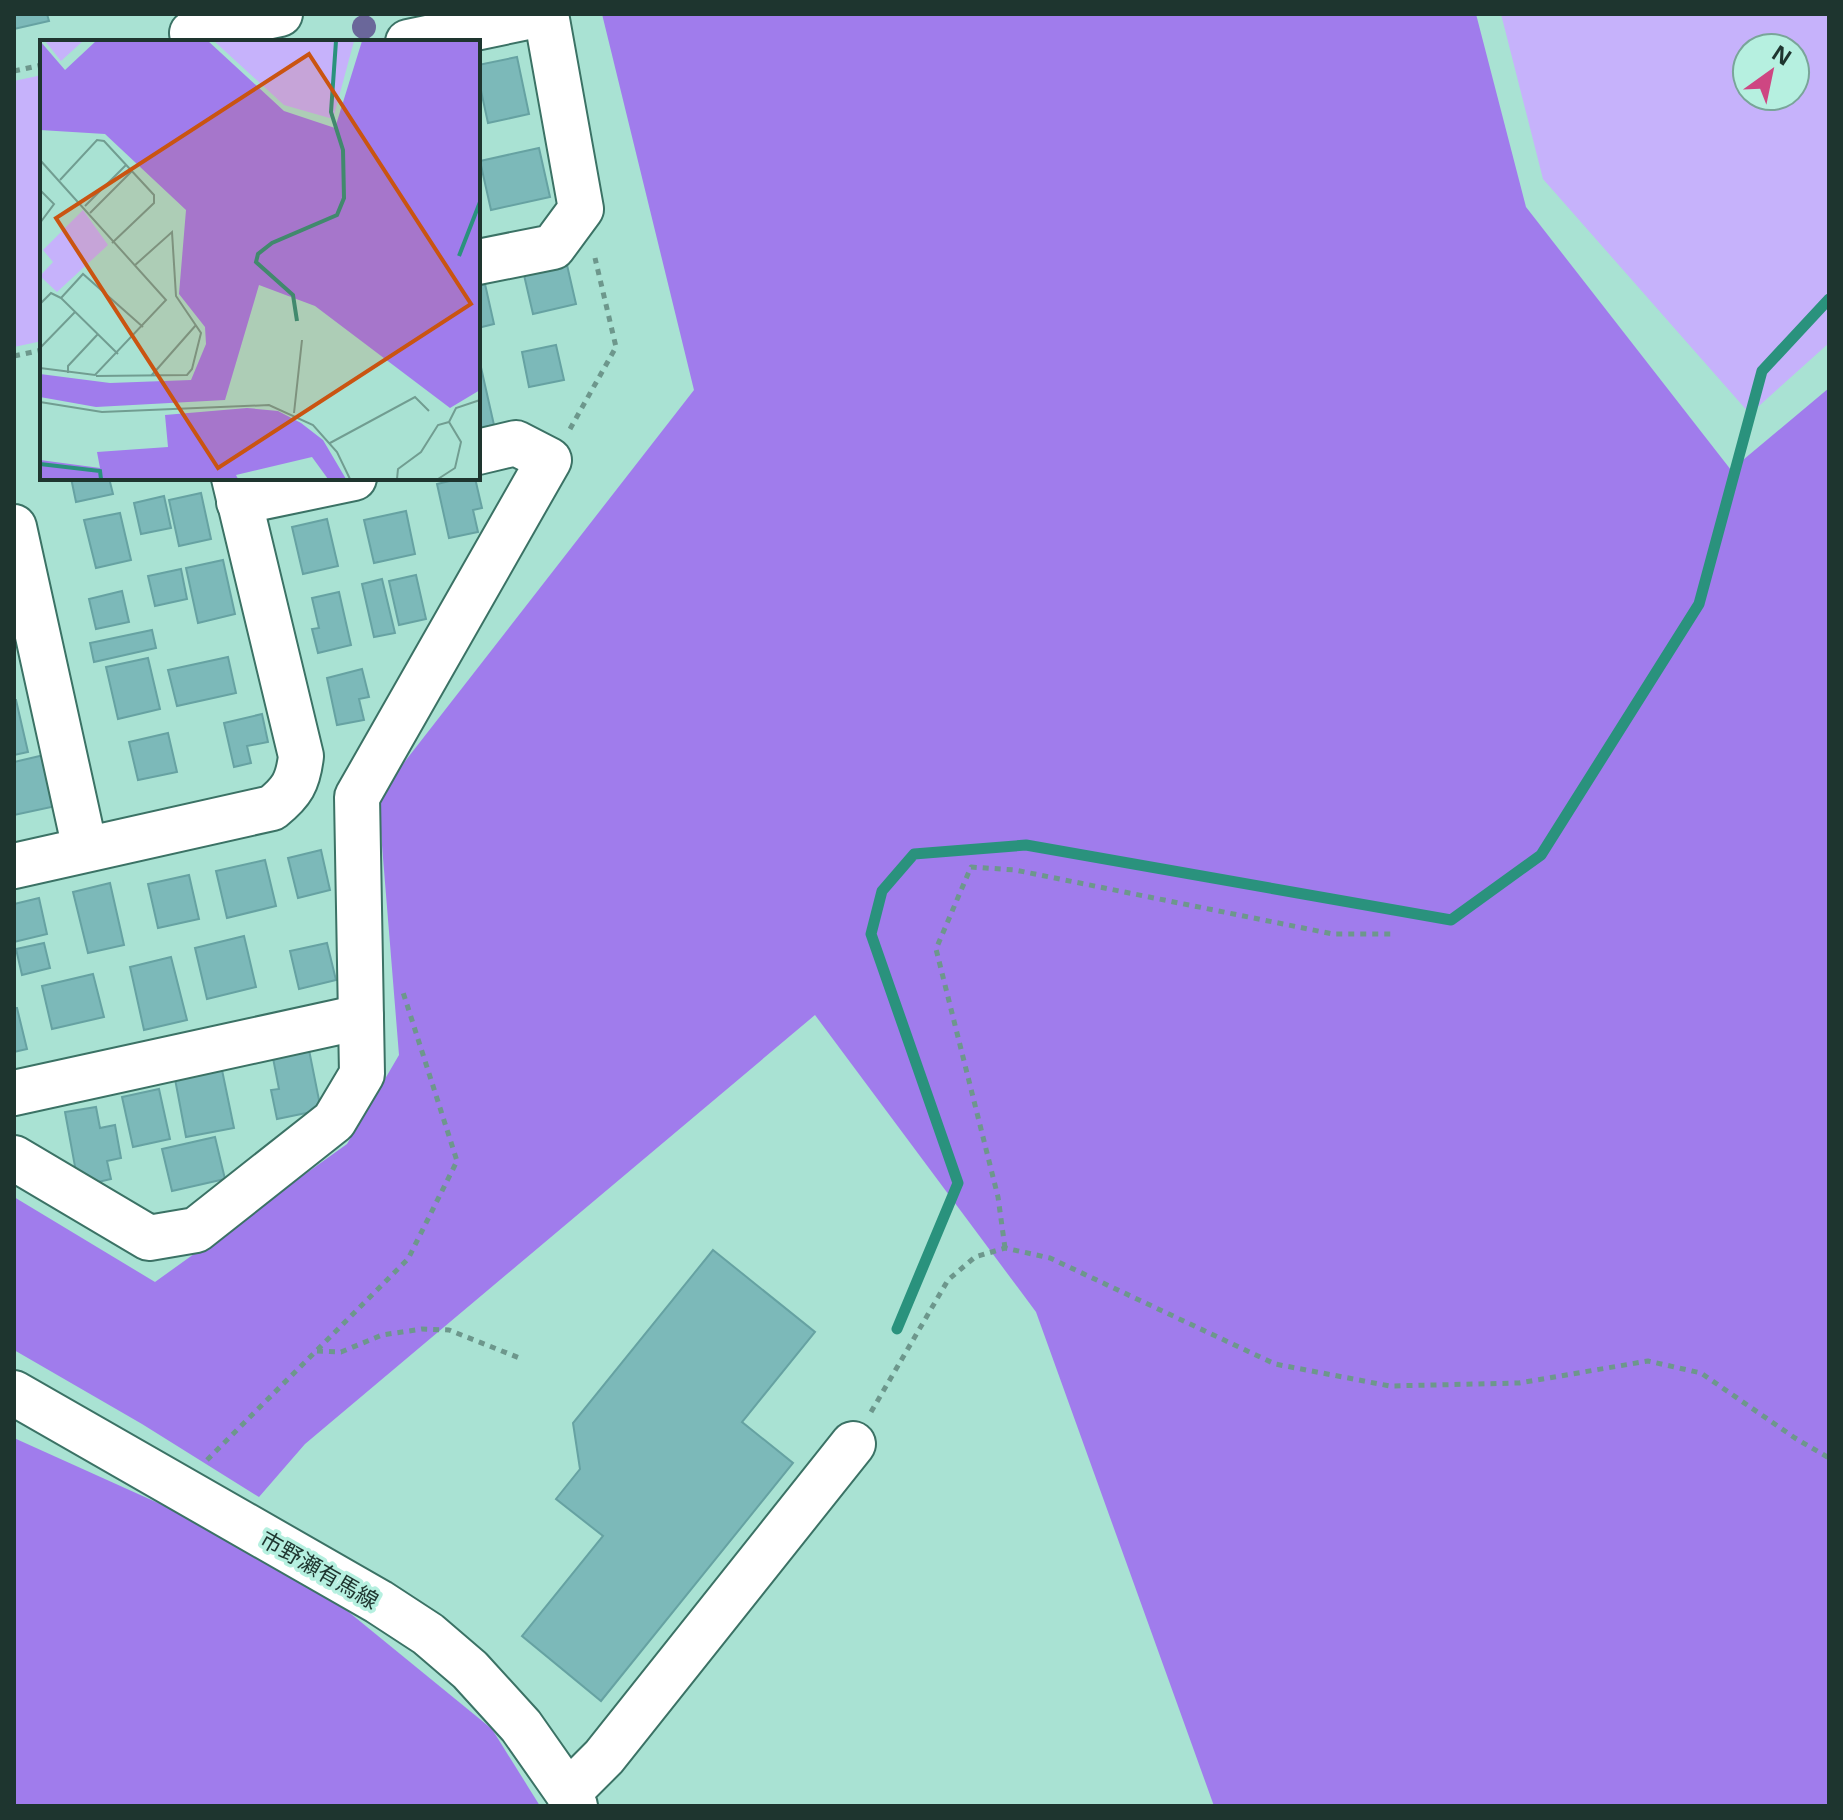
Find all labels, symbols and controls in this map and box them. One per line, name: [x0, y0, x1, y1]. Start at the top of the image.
north arrow: [1731, 32, 1811, 112]
text: N: [1767, 37, 1798, 72]
inset map: [40, 40, 480, 480]
street label: 市野瀬有馬線: [255, 1523, 385, 1615]

